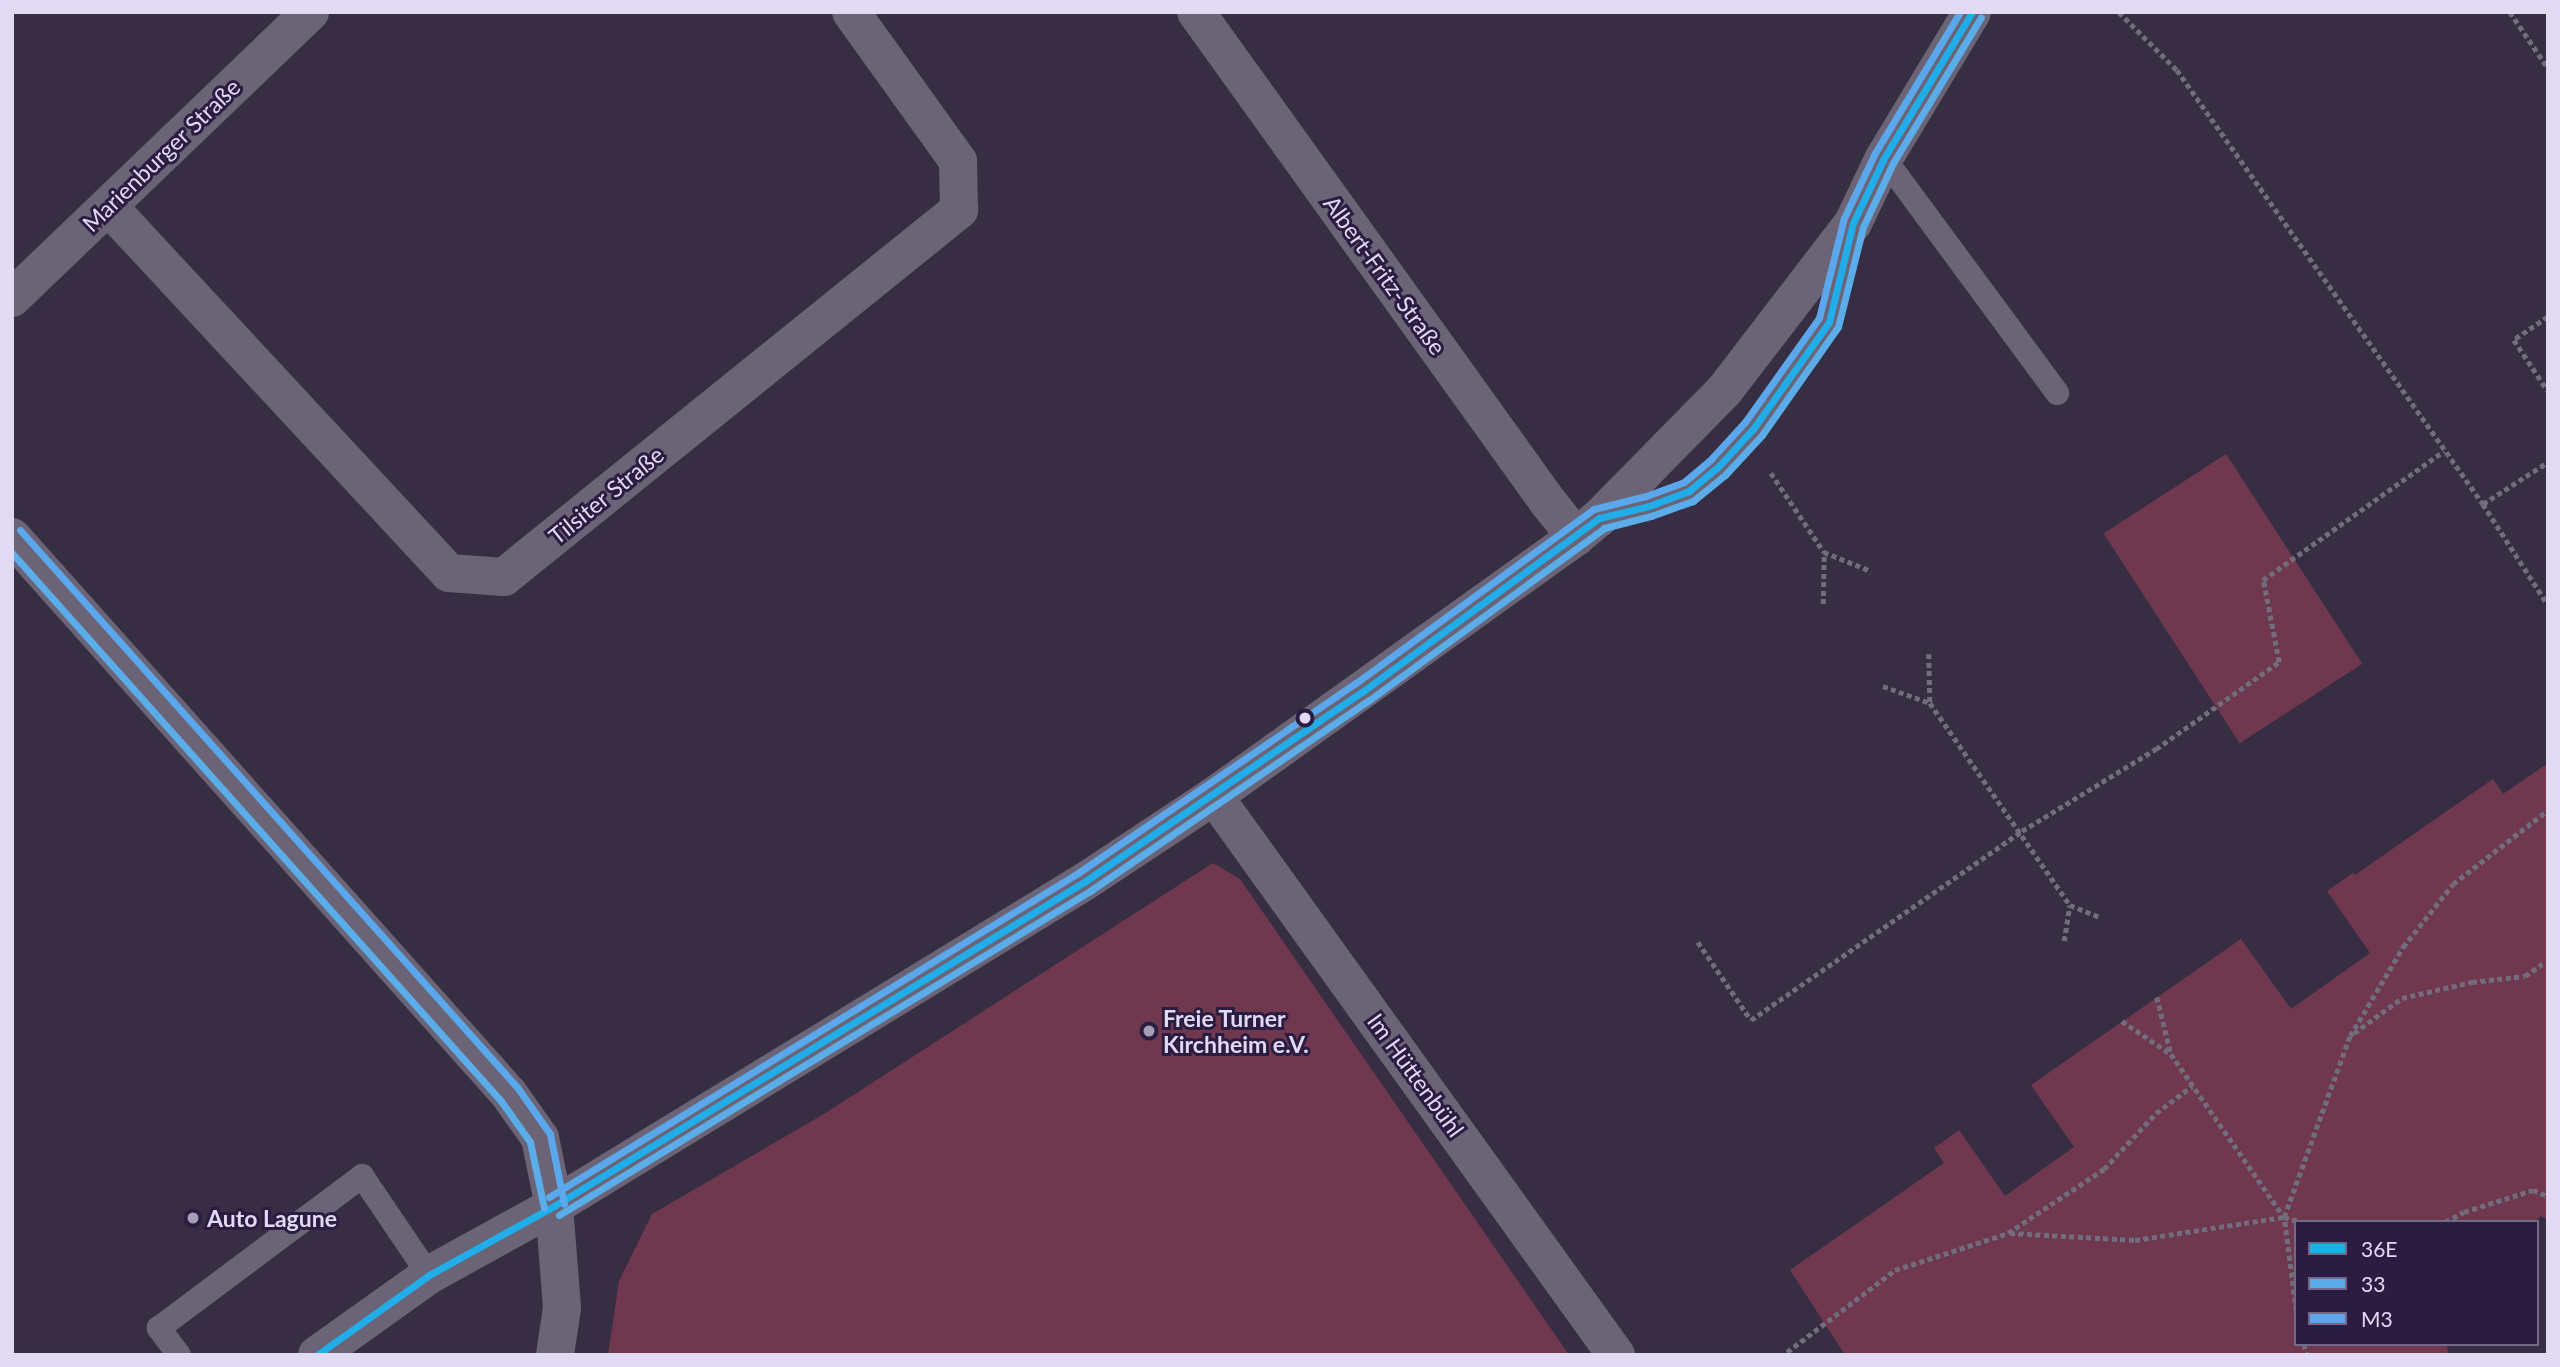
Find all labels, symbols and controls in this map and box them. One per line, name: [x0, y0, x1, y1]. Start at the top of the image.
street label: Marienburger Straße: [76, 73, 246, 237]
street label: Albert-Fritz-Straße: [1318, 190, 1452, 360]
street label: Tilsiter Straße: [543, 440, 669, 550]
unlabelled marker: [1298, 711, 1312, 725]
place label: Freie Turner Kirchheim e.V.: [1163, 1004, 1309, 1058]
street label: Im Hüttenbühl: [1362, 1008, 1470, 1142]
marker: Freie Turner Kirchheim e.V.: [1141, 1023, 1157, 1039]
place label: Auto Lagune: [207, 1204, 337, 1232]
marker: Auto Lagune: [185, 1210, 201, 1226]
legend: [2294, 1220, 2539, 1346]
text: 36E: [2361, 1236, 2398, 1261]
text: 33: [2361, 1271, 2385, 1296]
text: M3: [2361, 1306, 2393, 1331]

